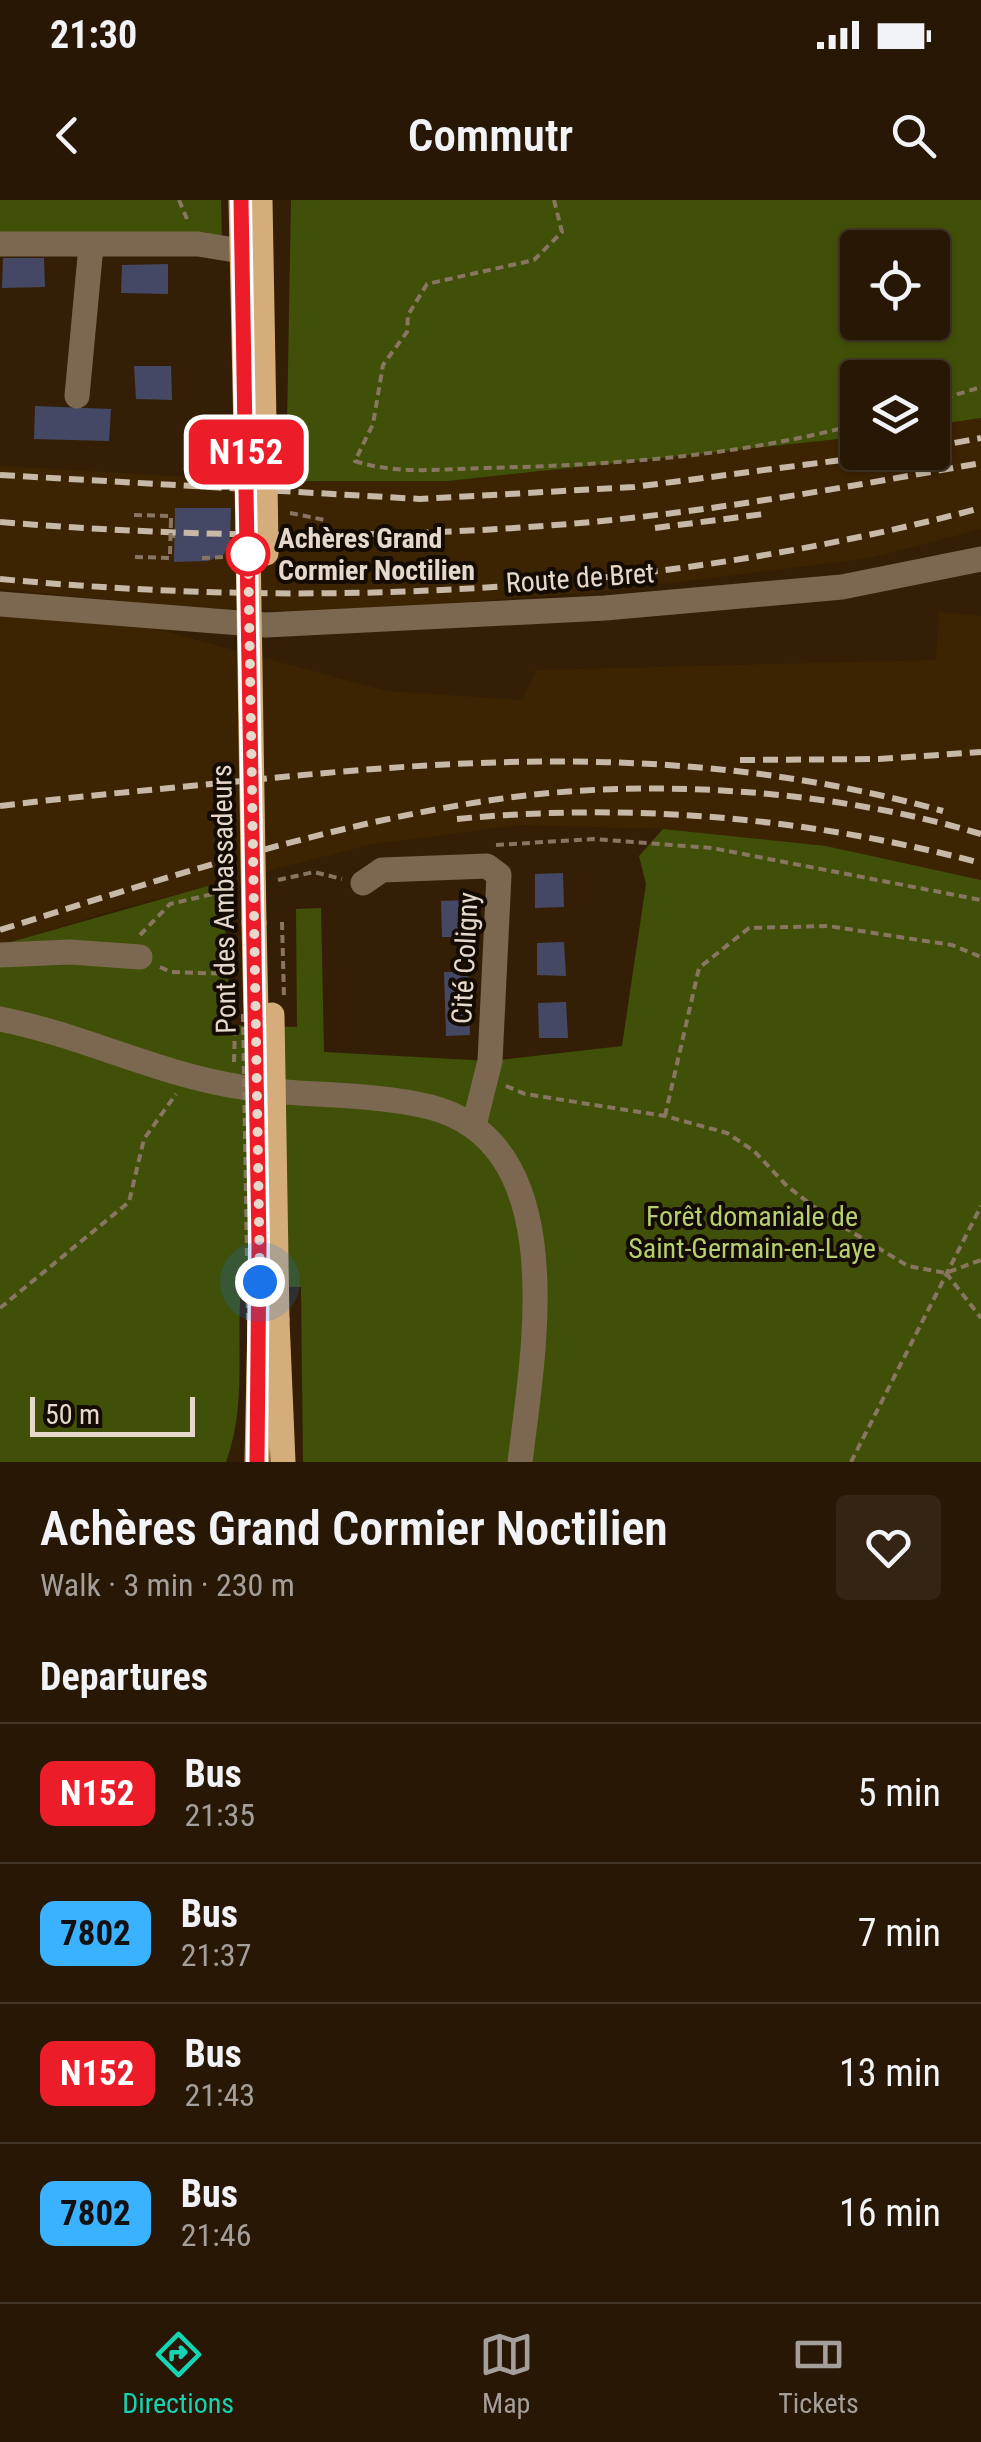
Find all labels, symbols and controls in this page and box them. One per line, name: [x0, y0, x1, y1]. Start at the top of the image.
text: 21:30: [50, 13, 137, 57]
icon: back: [40, 108, 95, 163]
icon: search: [886, 108, 941, 163]
text: Commutr: [408, 109, 573, 162]
map controls: [840, 230, 950, 470]
button: locate: [840, 230, 950, 340]
button: layers: [840, 360, 950, 470]
line badge: N152: [176, 420, 316, 484]
text: N152: [209, 432, 283, 473]
place label: Achères Grand Cormier Noctilien: [278, 522, 475, 587]
marker: Achères Grand Cormier Noctilien: [227, 533, 269, 575]
street label: Route de Bret: [505, 556, 655, 600]
street label: Pont des Ambassadeurs: [205, 764, 243, 1034]
street label: Cité Coligny: [445, 891, 485, 1025]
park label: Forêt domaniale de Saint-Germain-en-Laye: [628, 1200, 876, 1265]
your location: [235, 1257, 285, 1307]
scale bar: [30, 1392, 195, 1436]
text: 50 m: [45, 1398, 100, 1431]
button: heart: [836, 1495, 941, 1600]
text: Achères Grand Cormier Noctilien: [40, 1500, 668, 1557]
text: Walk · 3 min · 230 m: [40, 1566, 295, 1604]
text: Departures: [40, 1655, 208, 1699]
text: Bus: [185, 1752, 242, 1796]
text: 5 min: [858, 1771, 941, 1815]
text: N152: [60, 1773, 135, 1814]
text: 21:35: [185, 1796, 255, 1834]
text: Bus: [181, 1892, 238, 1936]
text: 7 min: [858, 1911, 941, 1955]
text: 7802: [60, 1913, 131, 1954]
text: 21:37: [181, 1936, 251, 1974]
text: Bus: [185, 2032, 242, 2076]
text: 13 min: [839, 2051, 941, 2095]
text: N152: [60, 2053, 135, 2094]
text: 21:43: [185, 2076, 255, 2114]
text: Bus: [181, 2172, 238, 2216]
text: 16 min: [839, 2191, 941, 2235]
text: 7802: [60, 2193, 131, 2234]
text: 21:46: [181, 2216, 251, 2254]
tab: Directions: [122, 2327, 234, 2420]
tab: Map: [479, 2327, 534, 2420]
tab: Tickets: [778, 2327, 859, 2420]

